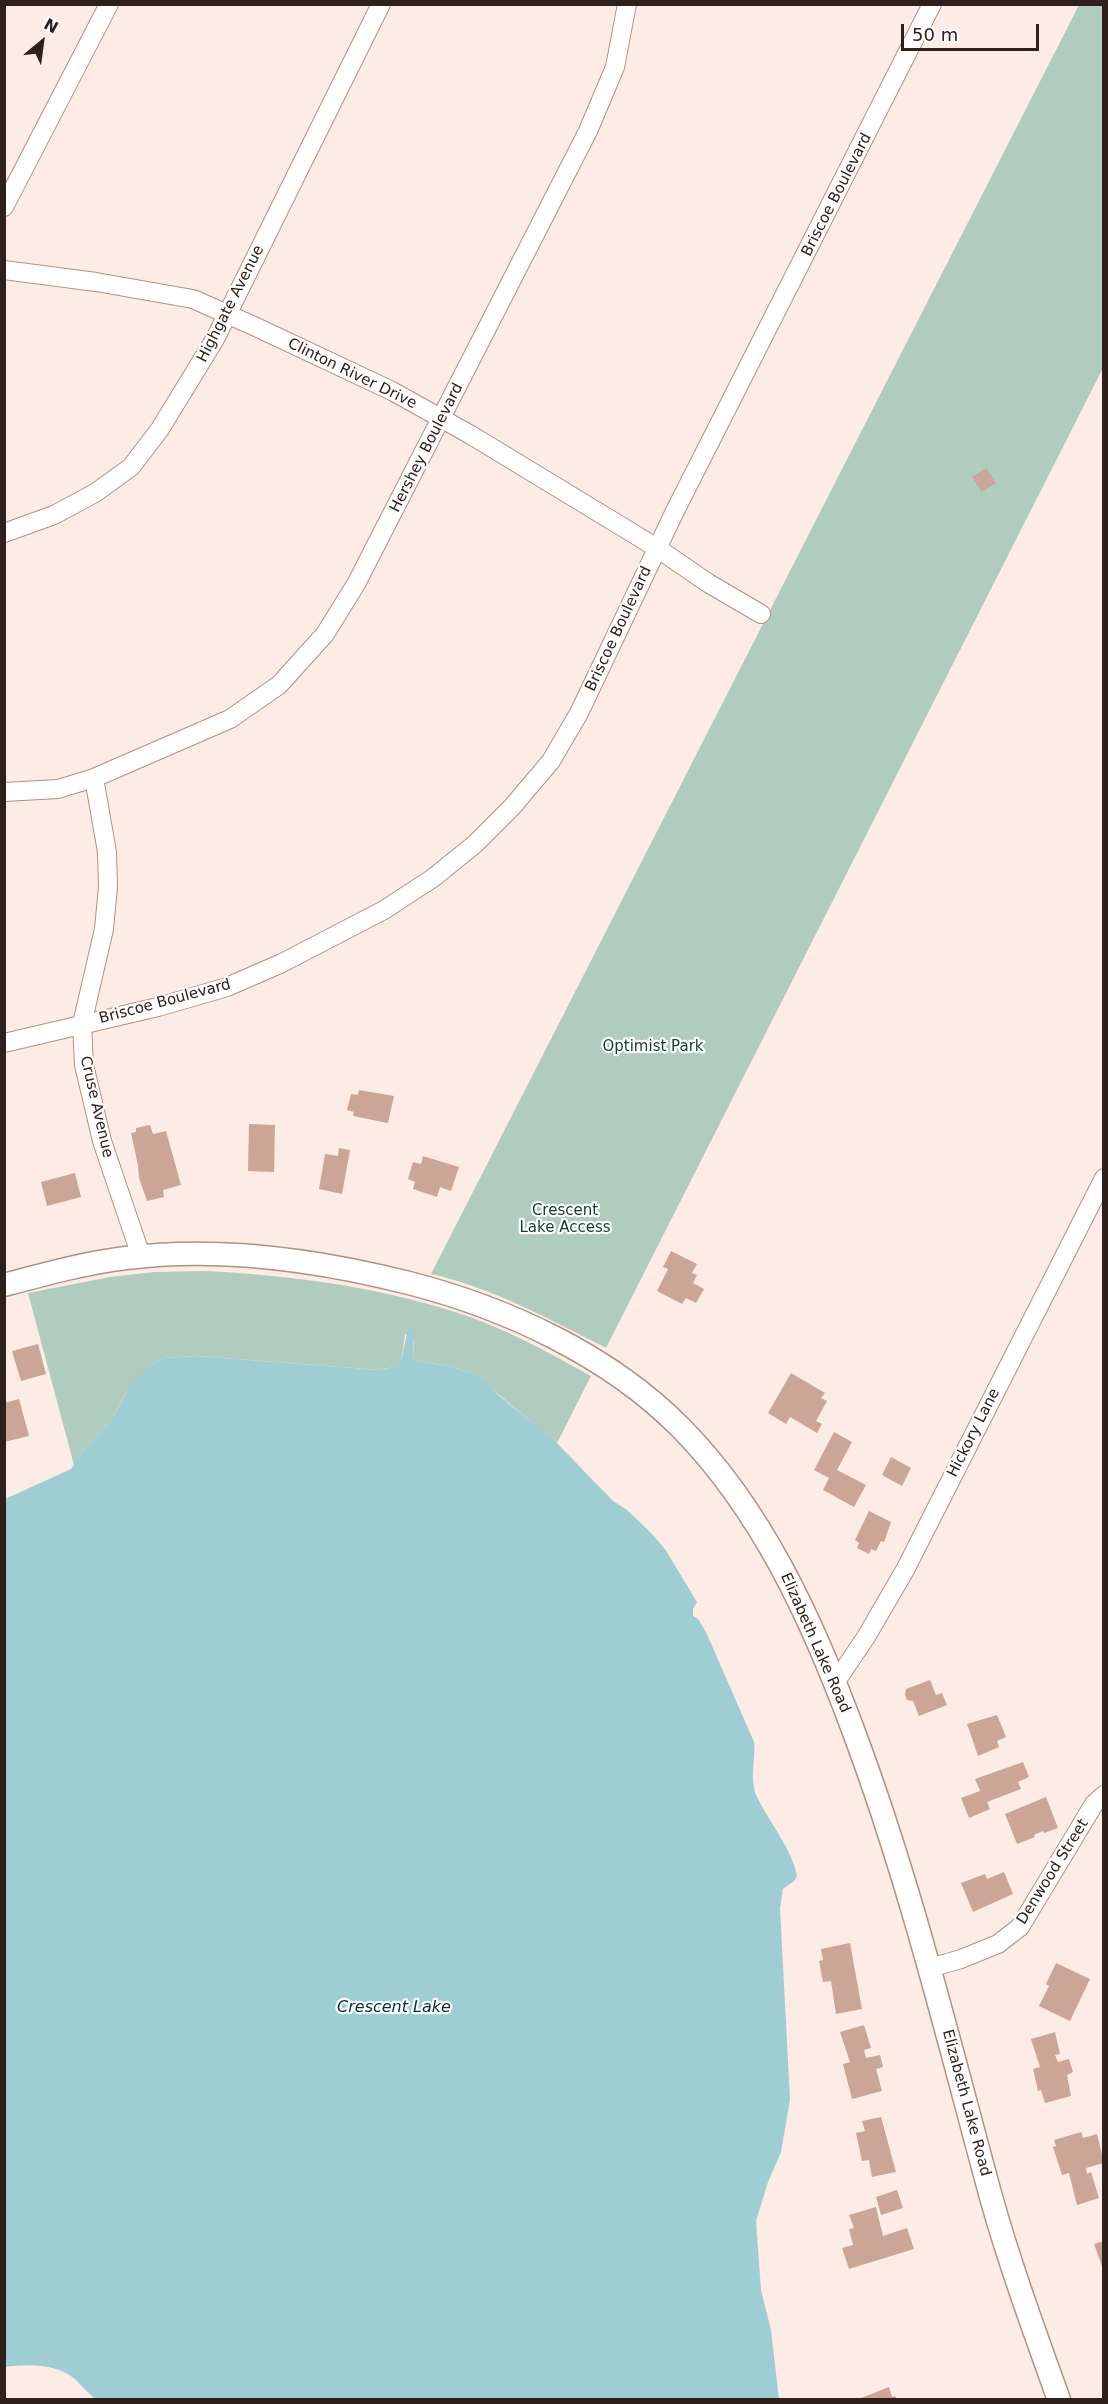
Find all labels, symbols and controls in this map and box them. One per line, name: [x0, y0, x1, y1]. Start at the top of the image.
north arrow: [12, 12, 72, 72]
scale bar: [904, 12, 1042, 50]
text: N: [41, 14, 61, 37]
text: 50 m: [912, 24, 958, 45]
street label: Briscoe Boulevard: [798, 130, 876, 260]
street label: Highgate Avenue: [194, 243, 268, 365]
street label: Clinton River Drive: [285, 335, 419, 413]
street label: Hershey Boulevard: [387, 380, 467, 516]
street label: Briscoe Boulevard: [582, 564, 656, 694]
street label: Briscoe Boulevard: [97, 976, 233, 1028]
park label: Optimist Park: [602, 1038, 704, 1056]
street label: Cruse Avenue: [76, 1054, 116, 1160]
park label: Crescent Lake Access: [519, 1202, 611, 1237]
street label: Hickory Lane: [944, 1386, 1004, 1480]
street label: Elizabeth Lake Road: [776, 1570, 854, 1716]
street label: Denwood Street: [1013, 1816, 1093, 1928]
water label: Crescent Lake: [337, 1998, 451, 2018]
street label: Elizabeth Lake Road: [938, 2028, 994, 2178]

